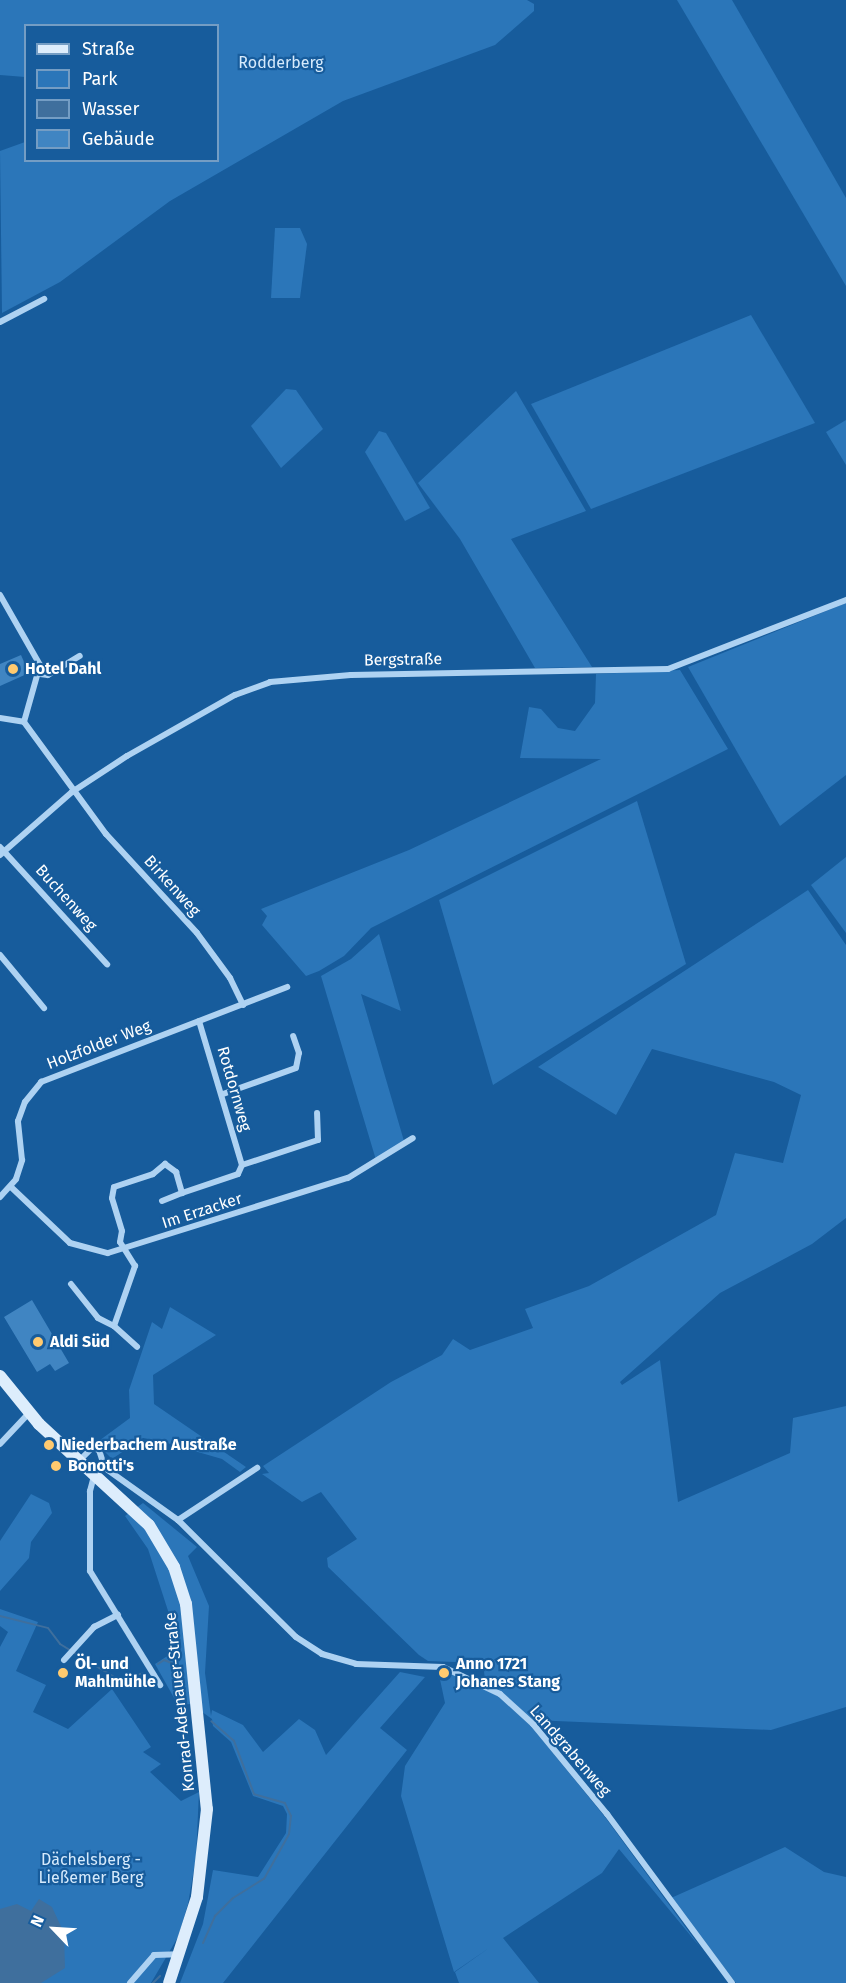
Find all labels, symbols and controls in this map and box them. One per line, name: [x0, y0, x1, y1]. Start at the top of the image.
legend: [24, 24, 219, 162]
text: Straße: [82, 38, 135, 60]
park label: Rodderberg: [238, 53, 324, 73]
text: Park: [82, 68, 117, 90]
text: Wasser: [82, 98, 139, 120]
text: Gebäude: [82, 128, 155, 150]
street label: Bergstraße: [364, 650, 442, 670]
place label: Hotel Dahl: [25, 659, 101, 679]
marker: Hotel Dahl: [6, 662, 20, 676]
street label: Birkenweg: [140, 852, 204, 920]
street label: Buchenweg: [31, 861, 101, 935]
street label: Holzfolder Weg: [44, 1016, 154, 1074]
street label: Rotdornweg: [213, 1044, 255, 1134]
street label: Im Erzacker: [159, 1189, 245, 1233]
place label: Aldi Süd: [50, 1332, 110, 1352]
marker: Aldi Süd: [31, 1335, 45, 1349]
place label: Niederbachem Austraße: [61, 1435, 237, 1455]
marker: Niederbachem Austraße: [42, 1438, 56, 1452]
place label: Bonotti's: [68, 1456, 134, 1476]
marker: Bonotti's: [49, 1459, 63, 1473]
street label: Konrad-Adenauer-Straße: [161, 1611, 199, 1793]
place label: Öl- und Mahlmühle: [75, 1654, 156, 1692]
place label: Anno 1721 Johanes Stang: [456, 1654, 560, 1692]
marker: Öl- und Mahlmühle: [56, 1666, 70, 1680]
marker: Anno 1721 Johanes Stang: [437, 1666, 451, 1680]
street label: Landgrabenweg: [525, 1702, 615, 1800]
park label: Dächelsberg - Ließemer Berg: [39, 1850, 143, 1888]
north arrow: [24, 1899, 84, 1959]
text: N: [26, 1912, 48, 1930]

